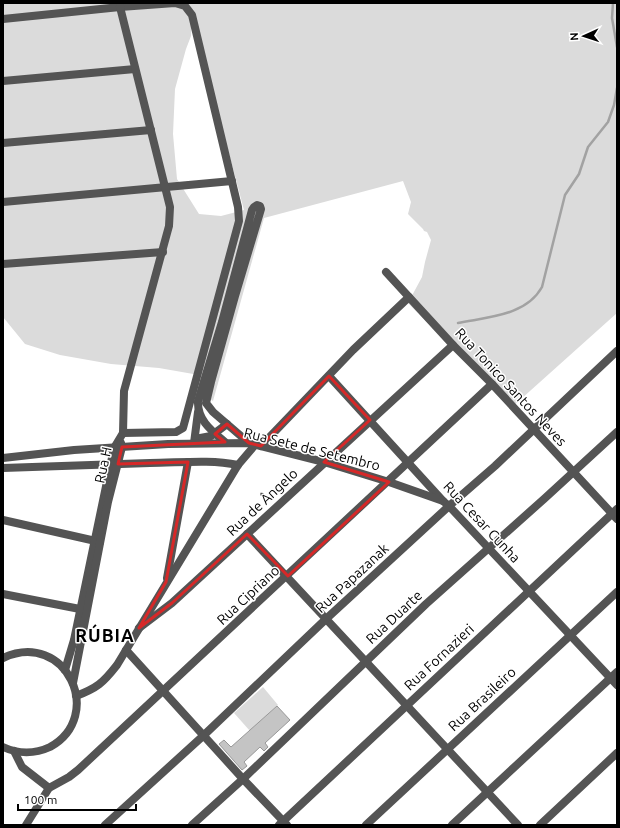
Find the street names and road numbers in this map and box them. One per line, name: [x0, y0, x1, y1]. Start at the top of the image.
street label: Rua Tonico Santos Neves: [452, 325, 570, 449]
street label: Rua Sete de Setembro: [242, 424, 382, 474]
street label: Rua H: [91, 445, 115, 485]
street label: Rua de Ângelo: [223, 464, 301, 539]
street label: Rua Cesar Cunha: [440, 478, 524, 566]
street label: Rua Papazanak: [312, 540, 392, 616]
street label: Rua Cipriano: [214, 562, 282, 628]
street label: Rua Duarte: [363, 587, 425, 647]
street label: Rua Fornazieri: [401, 621, 477, 693]
street label: Rua Brasileiro: [445, 664, 519, 734]

